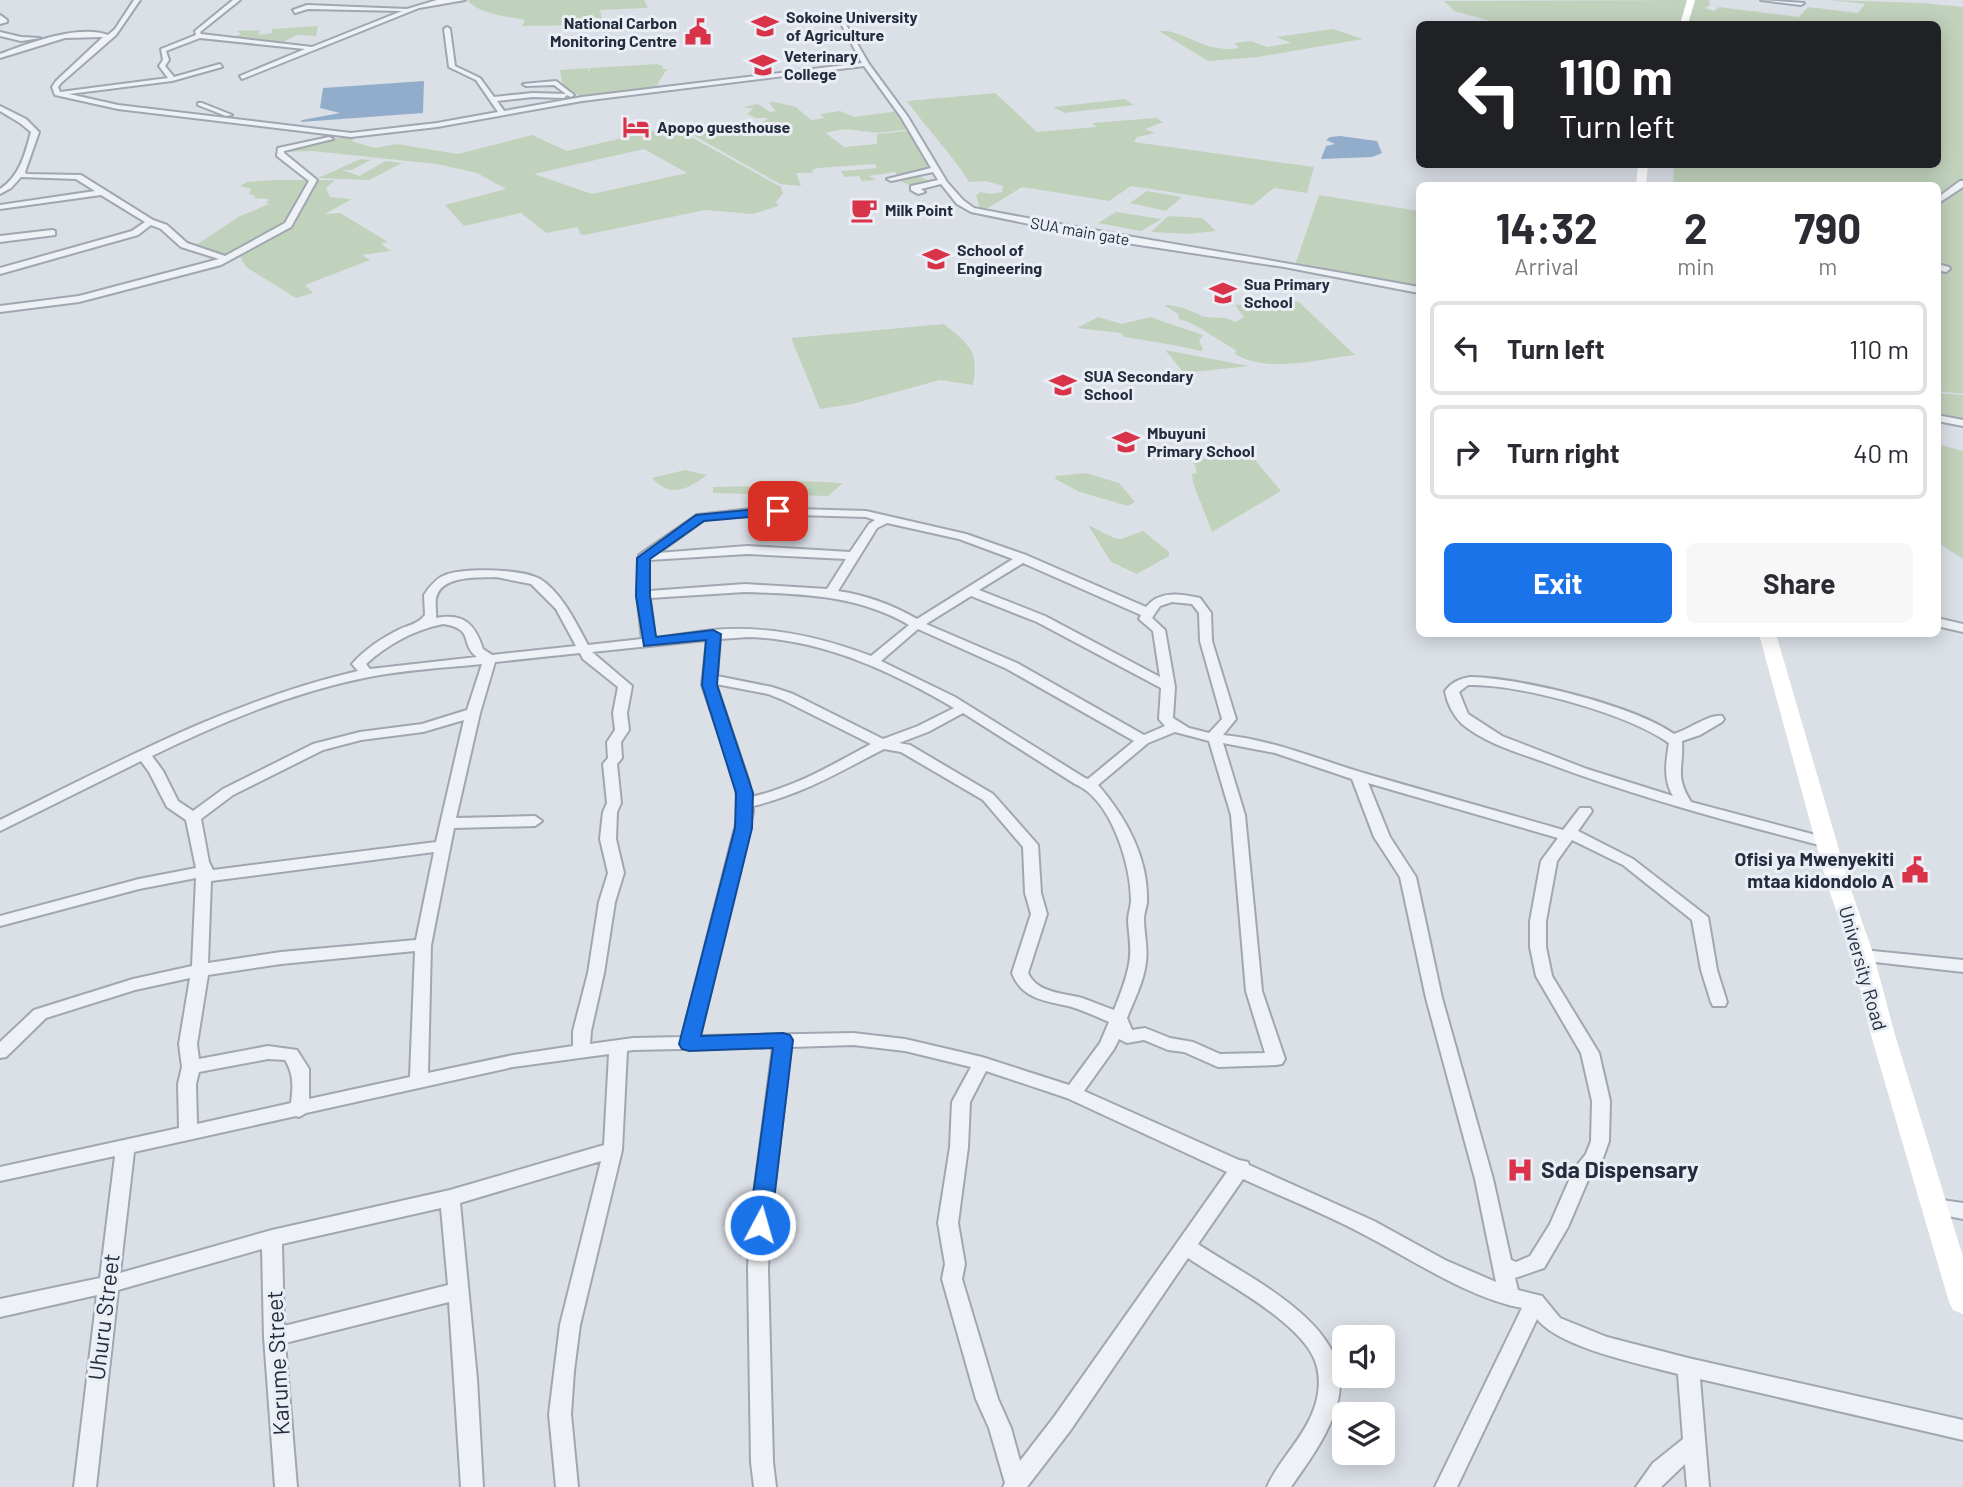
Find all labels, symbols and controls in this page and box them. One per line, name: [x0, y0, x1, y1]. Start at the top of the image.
place label: Sokoine University of Agriculture: [786, 7, 918, 44]
school or university icon: Sokoine University of Agriculture: [750, 11, 780, 41]
place label: National Carbon Monitoring Centre: [550, 13, 677, 50]
public building icon: National Carbon Monitoring Centre: [683, 17, 713, 47]
place label: Veterinary College: [784, 46, 858, 83]
text: 110 m: [1559, 46, 1673, 105]
icon: left: [1444, 49, 1535, 140]
school or university icon: Veterinary College: [748, 50, 778, 80]
text: Turn left: [1559, 106, 1676, 144]
hotel icon: Apopo guesthouse: [621, 112, 651, 142]
place label: Apopo guesthouse: [657, 117, 791, 136]
cafe icon: Milk Point: [849, 195, 879, 225]
place label: Milk Point: [885, 200, 953, 219]
text: 14:32: [1496, 202, 1597, 252]
text: 2: [1684, 202, 1708, 252]
text: 790: [1794, 202, 1861, 252]
street label: SUA main gate: [1029, 212, 1131, 249]
place label: School of Engineering: [957, 240, 1042, 277]
school or university icon: School of Engineering: [921, 244, 951, 274]
text: Arrival: [1514, 252, 1579, 280]
text: min: [1677, 252, 1714, 280]
text: m: [1818, 252, 1837, 280]
place label: Sua Primary School: [1244, 274, 1330, 311]
school or university icon: Sua Primary School: [1208, 278, 1238, 308]
icon: left: [1448, 329, 1486, 367]
text: Turn left: [1507, 333, 1605, 364]
text: 110 m: [1849, 333, 1909, 364]
place label: SUA Secondary School: [1084, 366, 1193, 403]
school or university icon: SUA Secondary School: [1048, 370, 1078, 400]
place label: Mbuyuni Primary School: [1147, 423, 1255, 460]
school or university icon: Mbuyuni Primary School: [1111, 427, 1141, 457]
icon: right: [1448, 433, 1486, 471]
text: Turn right: [1507, 437, 1620, 468]
text: 40 m: [1853, 437, 1909, 468]
pin: [748, 481, 808, 541]
icon: arrive: [759, 492, 797, 530]
button: Exit: [1444, 543, 1672, 623]
button: Share: [1686, 543, 1913, 623]
place label: Ofisi ya Mwenyekiti mtaa kidondolo A: [1734, 847, 1894, 892]
public building icon: Ofisi ya Mwenyekiti mtaa kidondolo A: [1900, 855, 1930, 885]
street label: University Road: [1835, 903, 1892, 1033]
hospital icon: Sda Dispensary: [1505, 1155, 1535, 1185]
place label: Sda Dispensary: [1541, 1155, 1699, 1183]
position arrow: [723, 1188, 797, 1262]
street label: Uhuru Street: [81, 1252, 125, 1382]
street label: Karume Street: [259, 1290, 295, 1436]
map controls: [1332, 1325, 1395, 1465]
button: sound: [1332, 1325, 1395, 1388]
button: layers: [1332, 1402, 1395, 1465]

